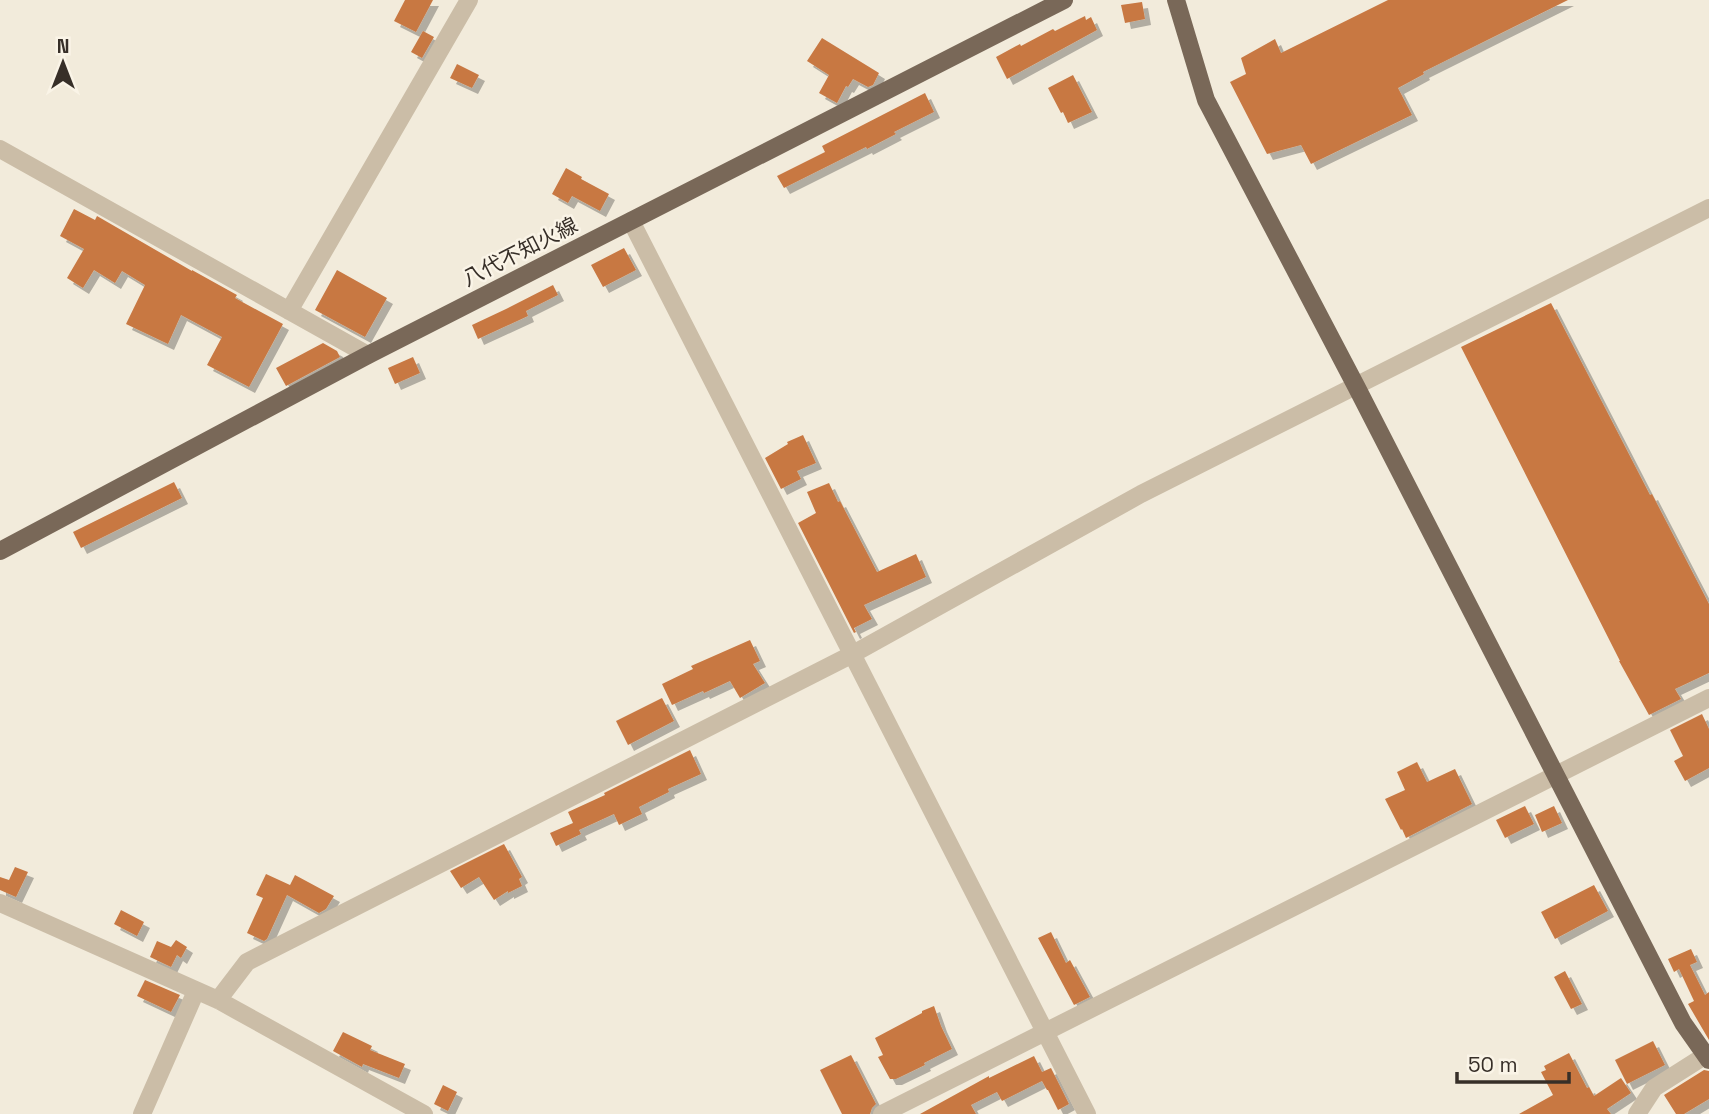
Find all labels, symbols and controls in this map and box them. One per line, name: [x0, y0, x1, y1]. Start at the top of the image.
north arrow: [28, 28, 98, 98]
text: N: [57, 34, 69, 59]
street label: 八代不知火線: [458, 211, 582, 292]
scale bar: [1457, 1040, 1569, 1084]
text: 50 m: [1468, 1051, 1518, 1078]

